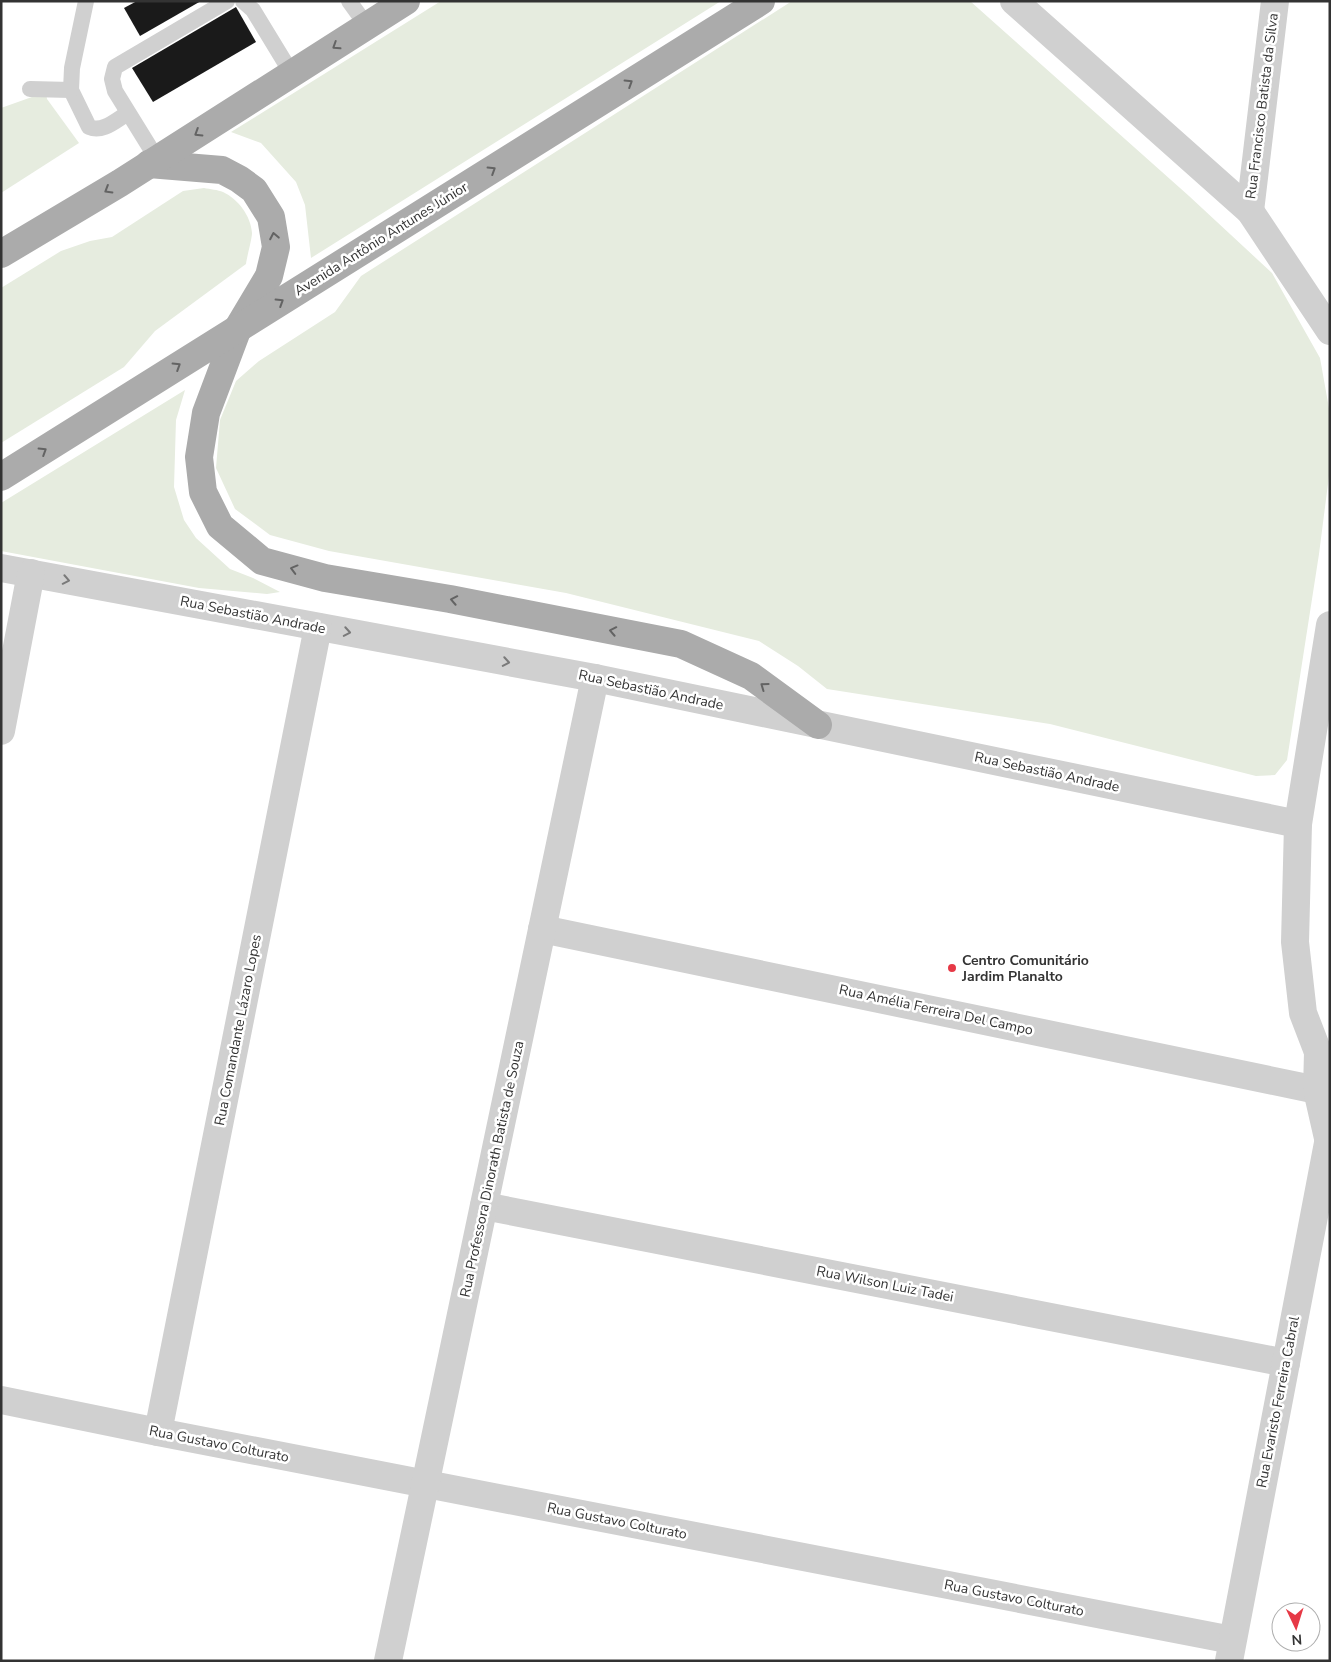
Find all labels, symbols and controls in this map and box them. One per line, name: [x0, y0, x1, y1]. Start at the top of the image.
street label: Rua Francisco Batista da Silva: [1241, 12, 1283, 200]
one-way arrow: [332, 40, 341, 49]
one-way arrow: [624, 80, 633, 90]
one-way arrow: [195, 127, 204, 137]
one-way arrow: [486, 166, 495, 176]
street label: Avenida Antônio Antunes Júnior: [291, 178, 471, 300]
one-way arrow: [105, 184, 114, 194]
one-way arrow: [270, 232, 280, 241]
one-way arrow: [274, 299, 283, 309]
one-way arrow: [172, 363, 181, 373]
one-way arrow: [37, 448, 46, 457]
one-way arrow: [291, 565, 299, 575]
one-way arrow: [62, 574, 71, 584]
street label: Rua Sebastião Andrade: [179, 592, 327, 638]
one-way arrow: [449, 596, 458, 606]
one-way arrow: [342, 627, 351, 637]
one-way arrow: [609, 627, 618, 637]
one-way arrow: [502, 656, 511, 666]
street label: Rua Sebastião Andrade: [577, 665, 725, 715]
one-way arrow: [760, 683, 770, 692]
street label: Rua Sebastião Andrade: [973, 747, 1121, 797]
street label: Rua Comandante Lázaro Lopes: [210, 932, 266, 1127]
place label: Centro Comunitário Jardim Planalto: [961, 951, 1089, 986]
marker: Centro Comunitário Jardim Planalto: [946, 962, 958, 974]
street label: Rua Amélia Ferreira Del Campo: [837, 980, 1035, 1040]
street label: Rua Professora Dinorath Batista de Souza: [455, 1039, 529, 1299]
street label: Rua Wilson Luiz Tadei: [815, 1261, 955, 1307]
street label: Rua Evaristo Ferreira Cabral: [1252, 1314, 1304, 1490]
street label: Rua Gustavo Colturato: [147, 1421, 291, 1467]
street label: Rua Gustavo Colturato: [545, 1498, 689, 1544]
street label: Rua Gustavo Colturato: [942, 1575, 1086, 1621]
north arrow: [1271, 1602, 1321, 1652]
text: N: [1291, 1630, 1303, 1649]

